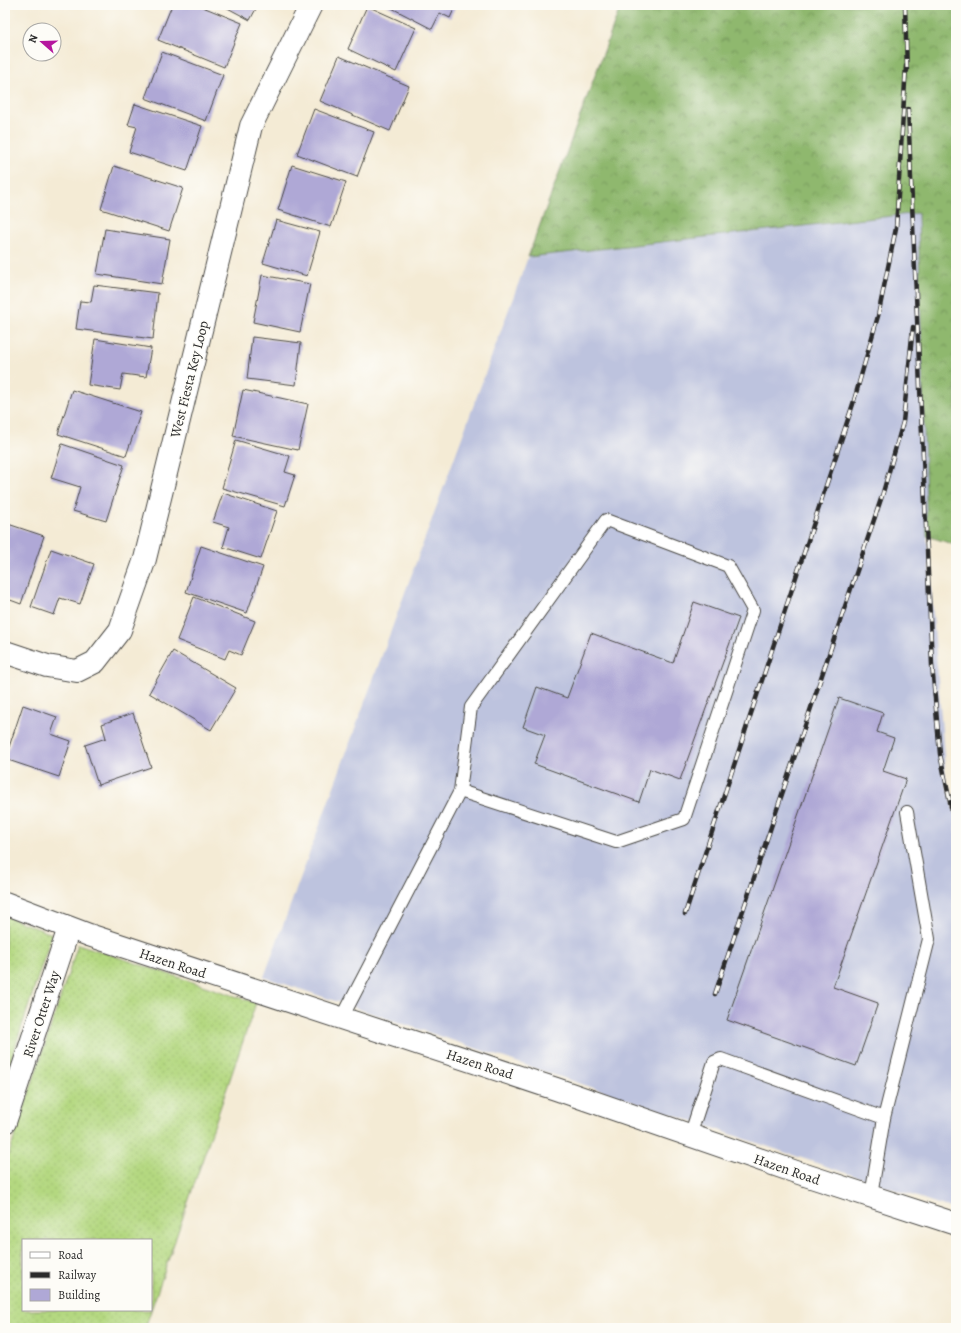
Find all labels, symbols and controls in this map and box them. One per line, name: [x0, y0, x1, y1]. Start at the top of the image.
north arrow: [22, 22, 62, 62]
text: N: [25, 32, 41, 45]
street label: West Fiesta Key Loop: [166, 319, 213, 441]
street label: Hazen Road: [137, 944, 209, 983]
street label: River Otter Way: [18, 967, 65, 1060]
street label: Hazen Road: [444, 1045, 516, 1084]
street label: Hazen Road: [751, 1149, 823, 1190]
legend: [22, 1239, 152, 1311]
text: Road: [58, 1247, 84, 1263]
text: Railway: [58, 1267, 97, 1283]
text: Building: [58, 1287, 100, 1303]

